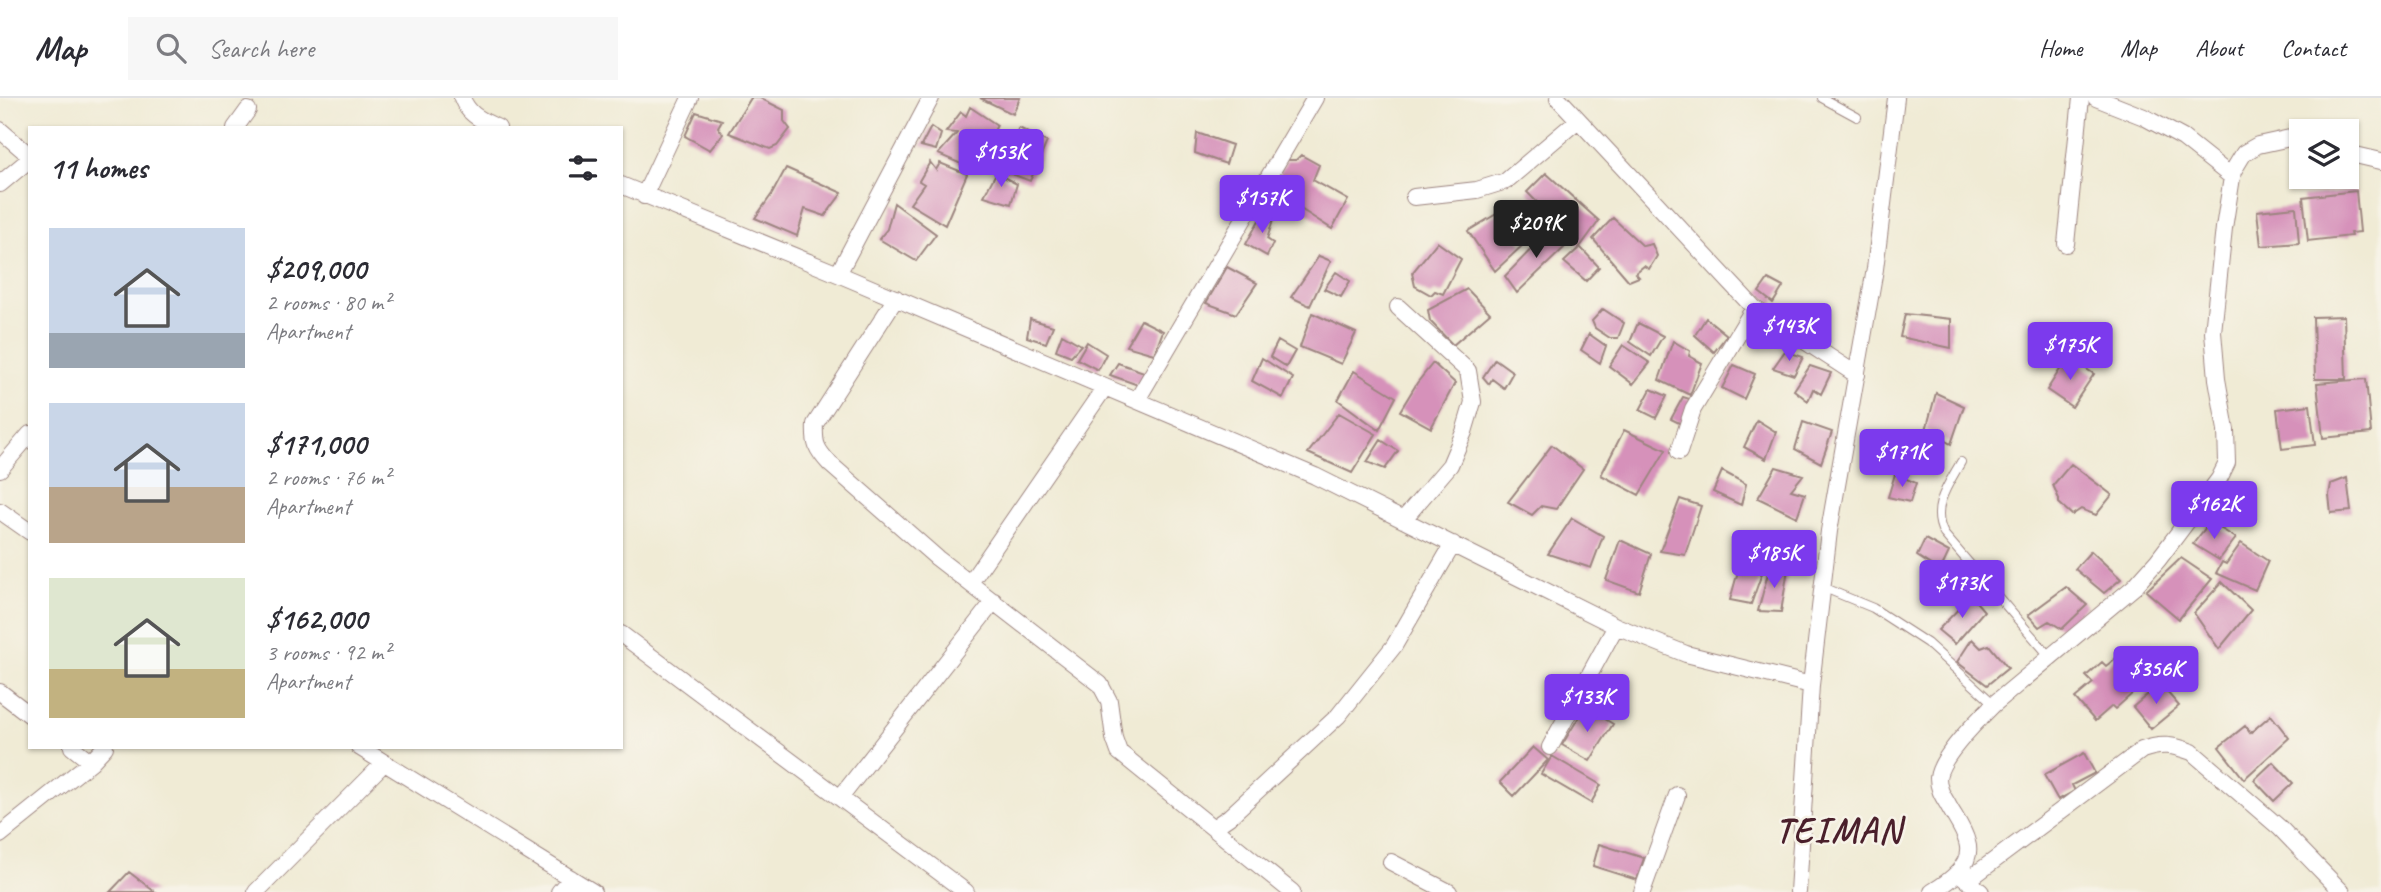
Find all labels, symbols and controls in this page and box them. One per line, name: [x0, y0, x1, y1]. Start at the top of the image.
search box: [128, 17, 618, 80]
text: Map: [35, 27, 86, 69]
icon: search: [152, 29, 190, 67]
text: Search here: [208, 32, 314, 65]
text: Home: [2039, 33, 2082, 63]
text: Map: [2120, 33, 2157, 63]
text: About: [2195, 33, 2243, 63]
text: Contact: [2281, 33, 2346, 63]
map controls: [2289, 119, 2359, 189]
button: layers: [2289, 119, 2359, 189]
pin: $153K: [952, 130, 1050, 189]
text: $153K: [975, 137, 1027, 166]
text: 11 homes: [49, 149, 147, 187]
icon: filters: [564, 149, 602, 187]
pin: $157K: [1213, 176, 1311, 235]
text: $157K: [1236, 183, 1288, 212]
pin: $209K: [1487, 200, 1585, 260]
text: $209K: [1510, 208, 1562, 237]
text: $209,000: [266, 250, 366, 288]
icon: home: [105, 256, 189, 340]
text: 2 rooms · 80 m²: [266, 288, 390, 317]
pin: $143K: [1740, 303, 1838, 363]
text: $143K: [1762, 311, 1816, 340]
text: Apartment: [266, 317, 351, 346]
pin: $175K: [2021, 322, 2119, 382]
text: $175K: [2044, 330, 2096, 359]
text: $171,000: [266, 425, 366, 463]
pin: $171K: [1853, 430, 1951, 489]
icon: home: [105, 431, 189, 515]
text: $171K: [1876, 437, 1929, 466]
text: 2 rooms · 76 m²: [266, 463, 390, 492]
pin: $162K: [2165, 482, 2263, 541]
text: $162K: [2187, 489, 2241, 518]
text: Apartment: [266, 492, 351, 521]
pin: $185K: [1725, 531, 1823, 590]
text: $185K: [1748, 538, 1800, 567]
pin: $173K: [1913, 560, 2011, 620]
text: $173K: [1936, 568, 1989, 597]
text: $162,000: [266, 600, 367, 638]
icon: home: [105, 606, 189, 690]
text: 3 rooms · 92 m²: [266, 638, 390, 667]
pin: $356K: [2107, 646, 2205, 706]
text: $356K: [2129, 654, 2183, 683]
text: Apartment: [266, 667, 351, 696]
pin: $133K: [1538, 674, 1636, 734]
text: $133K: [1560, 682, 1614, 711]
district label: TEIMAN: [1776, 808, 1906, 853]

